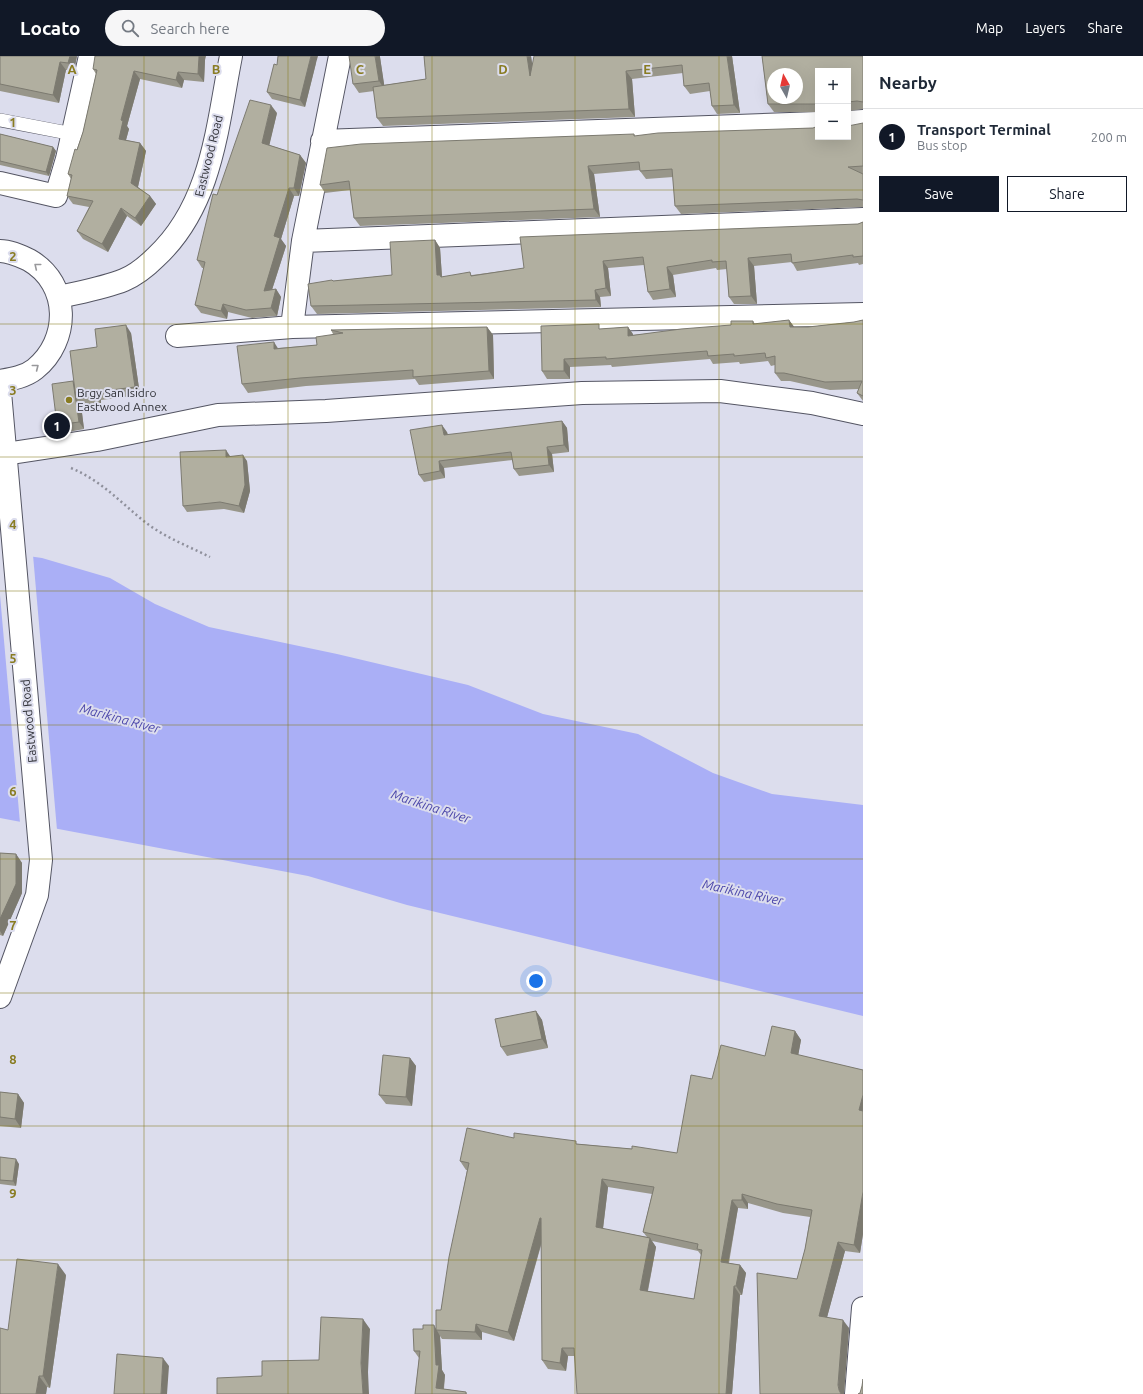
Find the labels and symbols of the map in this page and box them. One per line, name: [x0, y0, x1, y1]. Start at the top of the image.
text: A: [67, 62, 77, 76]
text: B: [212, 62, 221, 76]
text: C: [356, 62, 365, 76]
text: D: [498, 62, 508, 76]
text: E: [643, 62, 651, 76]
north arrow: [767, 68, 803, 104]
street label: Eastwood Road: [192, 114, 225, 198]
text: 1: [9, 115, 17, 129]
text: 2: [9, 249, 17, 263]
one-way arrow: [34, 264, 41, 271]
one-way arrow: [31, 365, 38, 372]
text: 3: [9, 383, 17, 397]
place label: Brgy San Isidro Eastwood Annex: [77, 386, 167, 413]
marker: Brgy San Isidro Eastwood Annex: [64, 395, 74, 405]
pin: 1: [44, 411, 70, 441]
text: 4: [9, 517, 17, 531]
text: 5: [9, 651, 17, 665]
street label: Eastwood Road: [18, 679, 39, 763]
water label: Marikina River: [78, 701, 163, 736]
text: 6: [9, 784, 17, 798]
water label: Marikina River: [390, 787, 473, 826]
water label: Marikina River: [701, 877, 786, 908]
text: 7: [9, 918, 17, 932]
your location: [526, 971, 546, 991]
text: 8: [9, 1052, 17, 1066]
text: 9: [9, 1186, 17, 1200]

